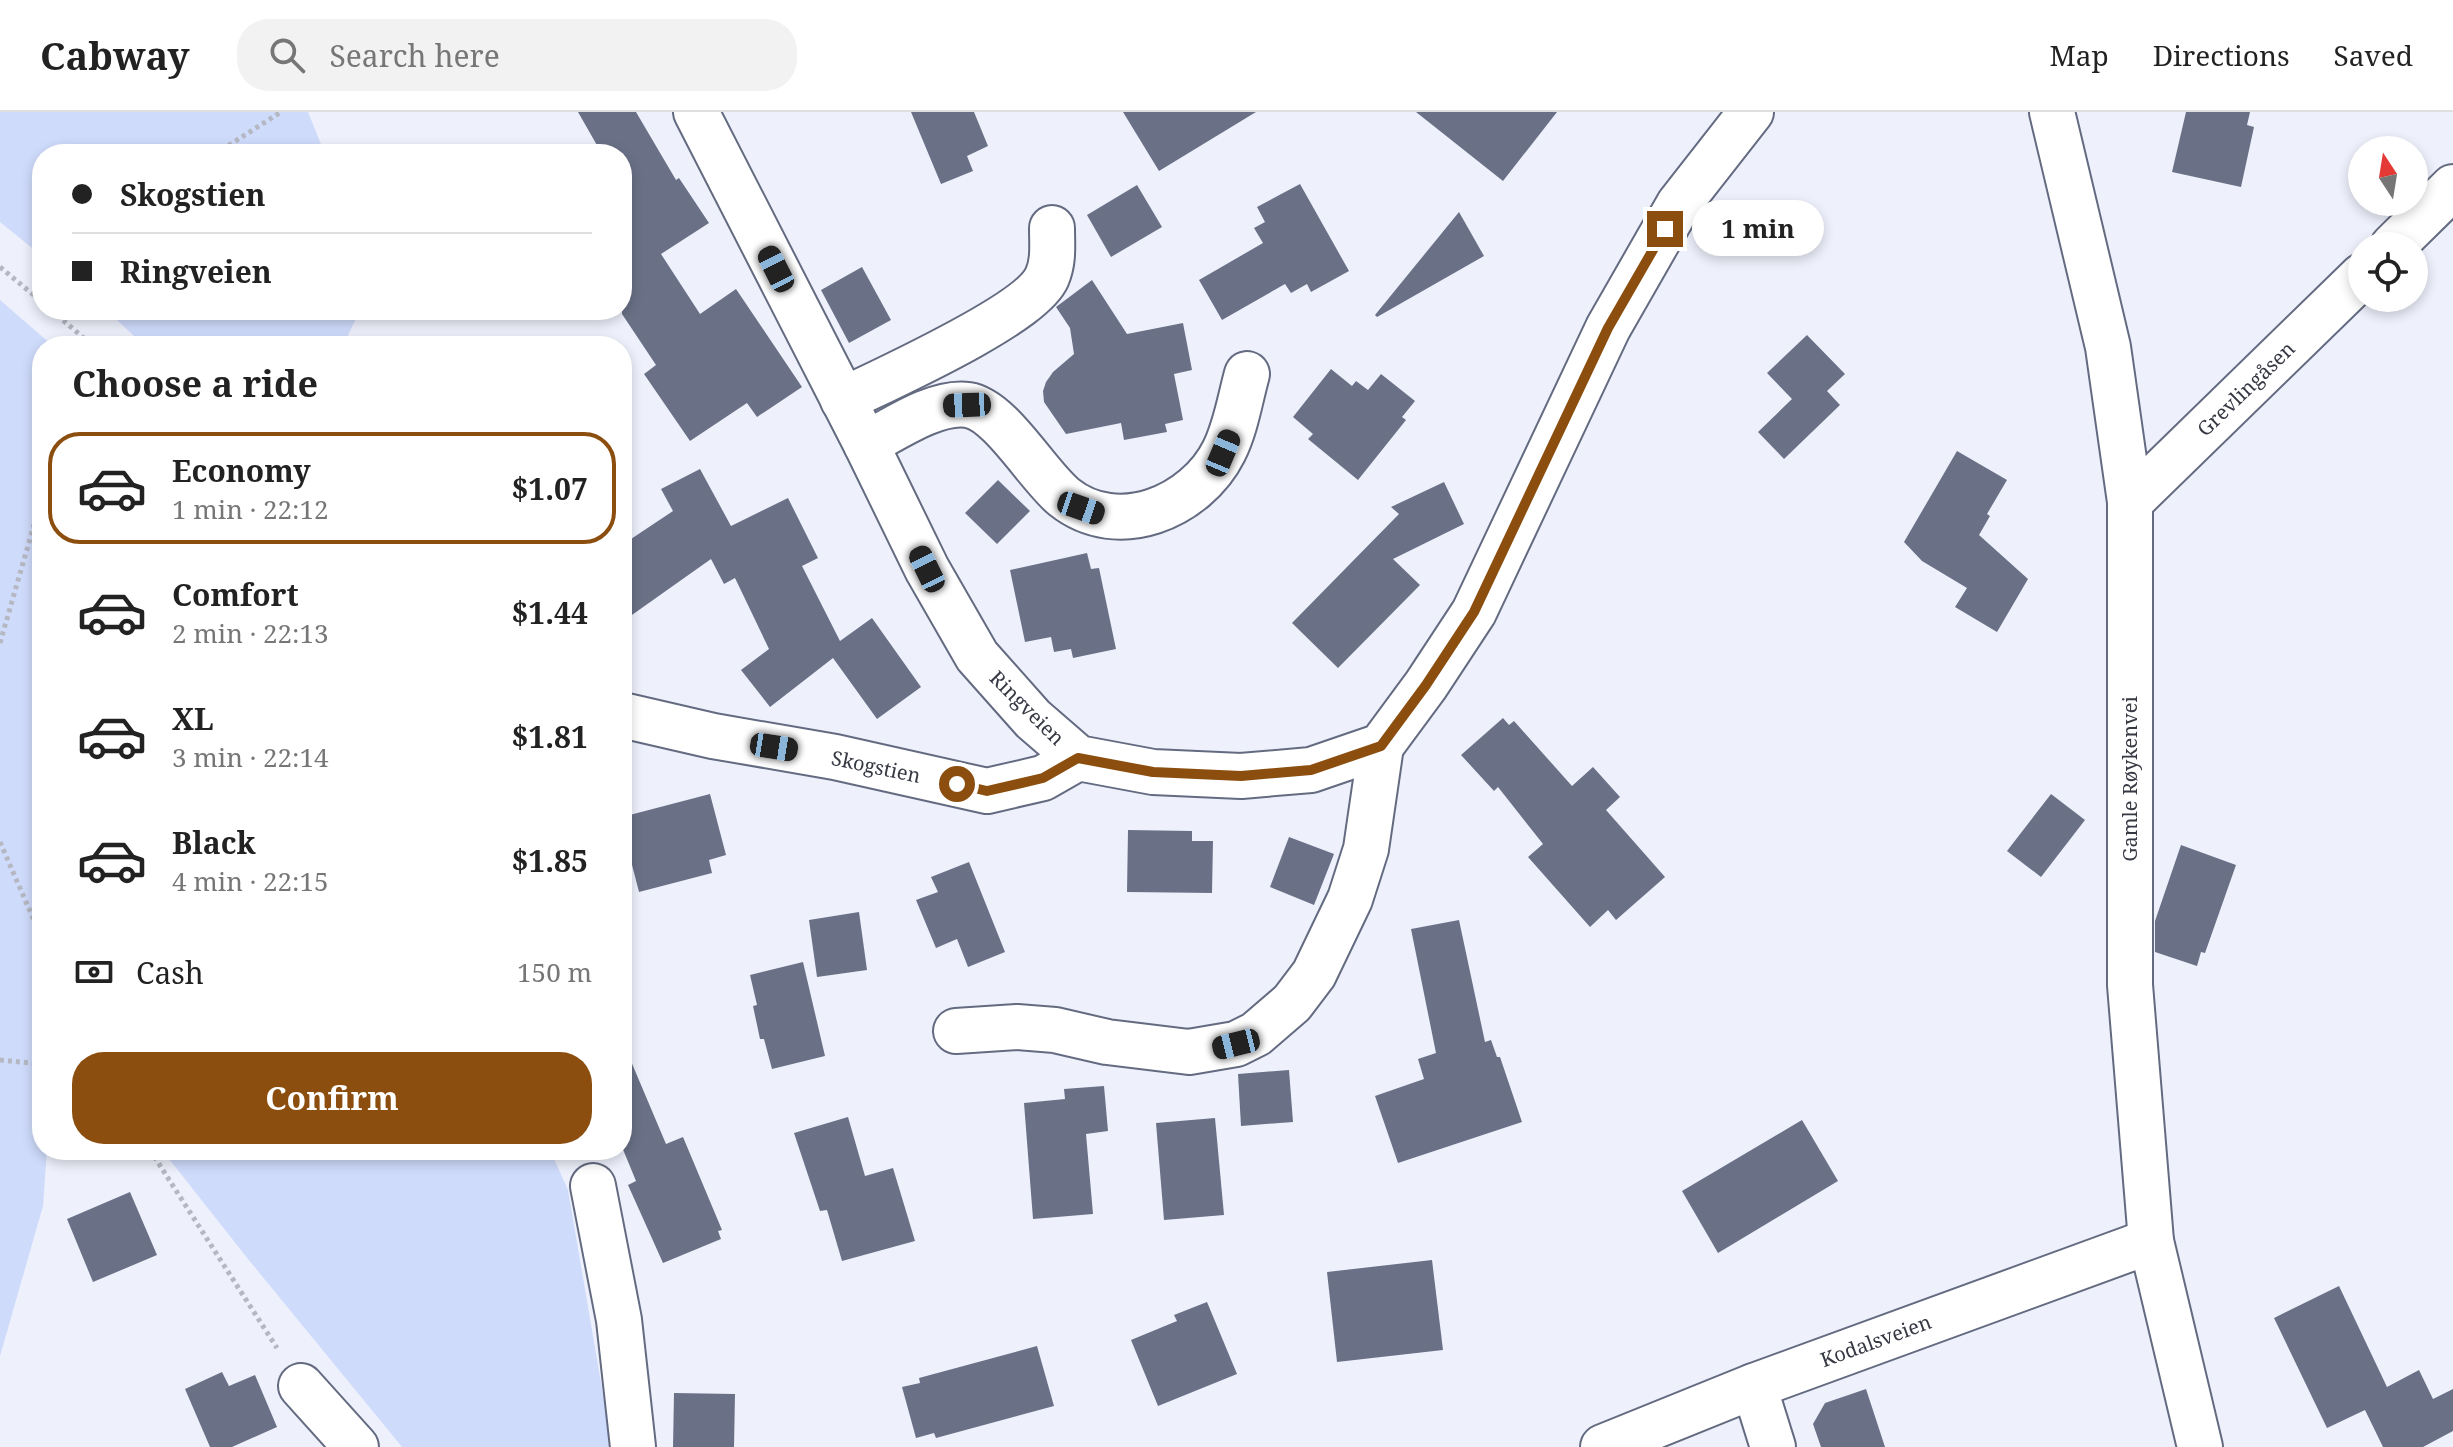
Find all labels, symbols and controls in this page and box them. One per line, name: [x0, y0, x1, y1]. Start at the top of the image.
search box: [237, 19, 797, 91]
text: Cabway: [40, 29, 189, 81]
icon: search: [265, 33, 309, 77]
text: Search here: [329, 35, 500, 76]
text: Map: [2049, 36, 2109, 74]
text: Directions: [2153, 36, 2290, 74]
text: Saved: [2334, 36, 2413, 74]
north arrow: [2348, 136, 2428, 216]
map controls: [2348, 136, 2428, 312]
text: Skogstien: [120, 174, 265, 215]
callout: 1 min: [1693, 201, 1825, 257]
text: 1 min: [1721, 210, 1795, 246]
route end: [1647, 211, 1683, 247]
button: locate: [2348, 232, 2428, 312]
car: [754, 242, 798, 296]
text: Ringveien: [120, 251, 272, 292]
street label: Grevlingåsen: [2191, 335, 2300, 442]
text: Choose a ride: [72, 359, 318, 408]
car: [943, 392, 991, 418]
car: [1203, 426, 1243, 480]
text: Economy: [172, 450, 311, 491]
icon: car: [76, 452, 148, 524]
text: $1.07: [511, 468, 588, 509]
car: [1054, 489, 1108, 527]
text: 1 min · 22:12: [172, 491, 329, 527]
car: [906, 542, 948, 596]
text: Comfort: [172, 574, 299, 615]
icon: car: [76, 576, 148, 648]
text: $1.44: [511, 592, 588, 633]
text: 2 min · 22:13: [172, 615, 329, 651]
street label: Ringveien: [984, 664, 1071, 751]
street label: Gamle Røykenvei: [2116, 696, 2143, 862]
text: XL: [172, 698, 214, 739]
icon: car: [76, 700, 148, 772]
text: $1.81: [511, 716, 588, 757]
car: [748, 731, 800, 763]
text: 3 min · 22:14: [172, 739, 329, 775]
street label: Skogstien: [829, 744, 923, 789]
route start: [939, 766, 975, 802]
text: Black: [172, 822, 256, 863]
icon: car: [76, 824, 148, 896]
text: $1.85: [511, 840, 588, 881]
text: 4 min · 22:15: [172, 863, 329, 899]
icon: cash: [72, 950, 116, 994]
text: Cash: [136, 952, 204, 993]
text: 150 m: [517, 954, 592, 990]
car: [1210, 1027, 1262, 1061]
button: Confirm: [72, 1052, 592, 1144]
street label: Kodalsveien: [1817, 1308, 1935, 1373]

